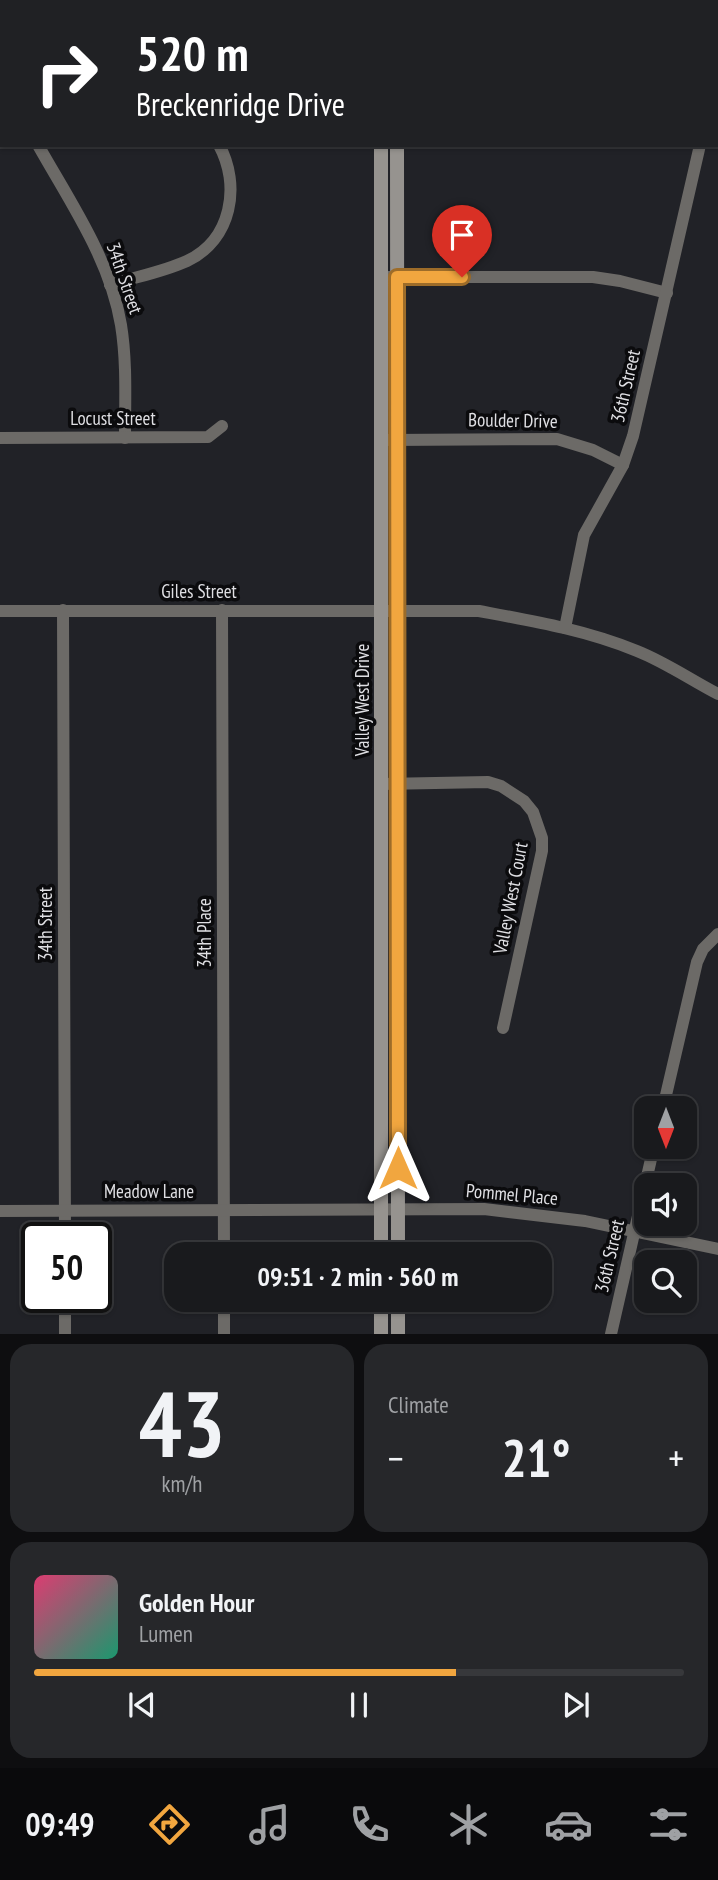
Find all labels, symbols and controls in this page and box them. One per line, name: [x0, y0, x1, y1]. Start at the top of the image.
text: 520 m: [136, 21, 249, 85]
icon: right: [21, 28, 112, 119]
text: Breckenridge Drive: [136, 83, 345, 125]
pin: [432, 205, 492, 277]
icon: arrive: [443, 216, 481, 254]
street label: 34th Street: [102, 239, 149, 318]
street label: 36th Street: [605, 346, 645, 425]
street label: Locust Street: [70, 406, 156, 430]
street label: Boulder Drive: [468, 407, 558, 433]
street label: Giles Street: [161, 579, 238, 603]
street label: Valley West Drive: [350, 644, 374, 757]
street label: Valley West Court: [487, 839, 533, 957]
street label: 34th Street: [33, 886, 57, 961]
street label: 34th Place: [192, 898, 216, 968]
north arrow: [634, 1096, 696, 1158]
map controls: [634, 1096, 697, 1313]
position arrow: [361, 1131, 435, 1205]
button: sound: [634, 1173, 697, 1236]
street label: Pommel Place: [465, 1178, 559, 1210]
street label: Meadow Lane: [104, 1179, 194, 1203]
street label: 36th Street: [589, 1216, 629, 1295]
speed limit sign: 50: [21, 1222, 112, 1313]
button: search: [634, 1250, 697, 1313]
text: 09:51 · 2 min · 560 m: [258, 1260, 458, 1293]
text: 43: [139, 1364, 226, 1482]
text: Climate: [388, 1390, 449, 1419]
text: 21°: [502, 1424, 570, 1491]
text: −: [388, 1433, 404, 1482]
text: +: [668, 1433, 684, 1482]
text: km/h: [162, 1469, 202, 1498]
text: Golden Hour: [139, 1586, 254, 1619]
text: Lumen: [139, 1619, 193, 1648]
icon: previous: [123, 1686, 161, 1724]
icon: pause: [340, 1686, 378, 1724]
icon: next: [557, 1686, 595, 1724]
icon: directions: [145, 1800, 194, 1849]
icon: music: [245, 1800, 294, 1849]
icon: phone: [345, 1800, 394, 1849]
icon: climate: [444, 1800, 493, 1849]
icon: car: [544, 1800, 593, 1849]
icon: filters: [644, 1800, 693, 1849]
text: 09:49: [25, 1803, 95, 1845]

